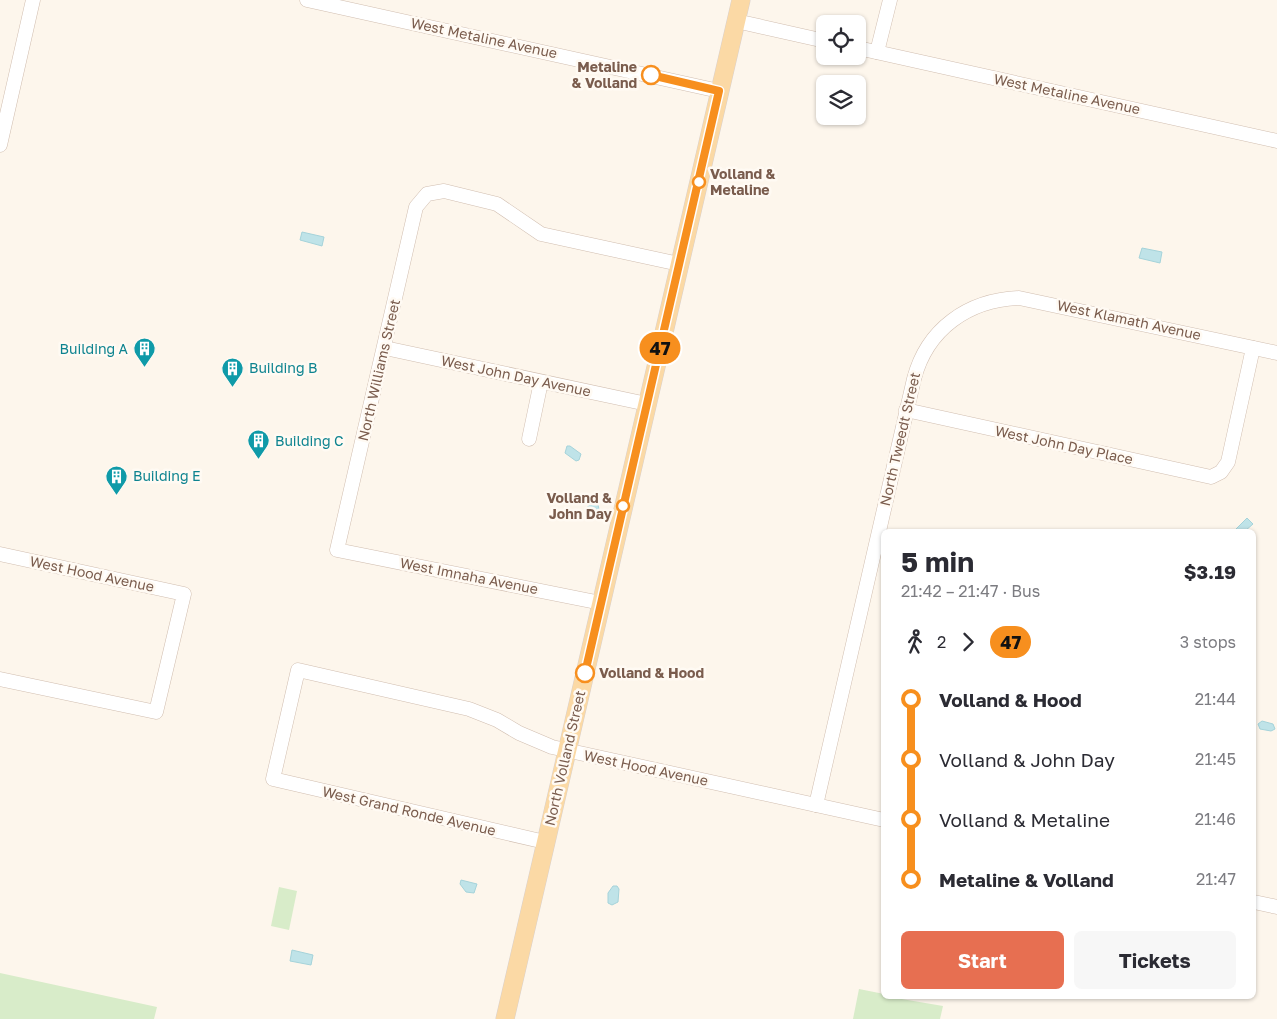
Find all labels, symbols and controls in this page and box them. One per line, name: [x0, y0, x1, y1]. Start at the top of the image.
street label: West Metaline Avenue: [409, 14, 559, 61]
map controls: [816, 15, 866, 125]
button: locate: [816, 15, 866, 65]
place label: Metaline & Volland: [571, 58, 637, 91]
marker: Metaline & Volland: [641, 65, 661, 85]
street label: West Metaline Avenue: [992, 70, 1142, 117]
button: layers: [816, 75, 866, 125]
place label: Volland & Metaline: [710, 165, 776, 198]
marker: Volland & Metaline: [692, 175, 706, 189]
street label: West Klamath Avenue: [1056, 296, 1203, 343]
street label: North Williams Street: [354, 297, 403, 442]
line badge: 47: [638, 332, 682, 364]
building icon: Building A: [132, 337, 156, 368]
text: 47: [649, 337, 671, 359]
place label: Building A: [60, 340, 129, 357]
street label: West John Day Avenue: [440, 351, 593, 400]
building icon: Building B: [221, 356, 245, 387]
place label: Building B: [249, 359, 317, 376]
street label: North Tweedt Street: [876, 370, 923, 507]
street label: West John Day Place: [994, 422, 1135, 467]
building icon: Building C: [247, 429, 271, 460]
place label: Building C: [275, 432, 344, 449]
building icon: Building E: [105, 464, 129, 495]
place label: Building E: [133, 467, 201, 484]
place label: Volland & John Day: [546, 489, 613, 522]
marker: Volland & John Day: [616, 499, 630, 513]
text: 5 min: [901, 545, 974, 578]
street label: West Hood Avenue: [28, 552, 156, 595]
street label: West Imnaha Avenue: [399, 554, 540, 597]
text: $3.19: [1184, 560, 1236, 583]
text: 21:42 – 21:47 · Bus: [901, 581, 1040, 601]
icon: walk: [901, 628, 929, 656]
icon: forward: [954, 628, 982, 656]
text: 47: [1000, 631, 1021, 653]
text: 2: [937, 632, 946, 652]
text: 3 stops: [1180, 632, 1236, 652]
marker: Volland & Hood: [575, 663, 595, 683]
place label: Volland & Hood: [599, 664, 704, 681]
text: Volland & Hood: [939, 688, 1082, 711]
street label: North Volland Street: [541, 689, 588, 827]
text: 21:44: [1195, 689, 1236, 709]
street label: West Hood Avenue: [582, 746, 710, 789]
text: Volland & John Day: [939, 748, 1115, 771]
text: 21:45: [1195, 749, 1236, 769]
street label: West Grand Ronde Avenue: [321, 782, 497, 839]
text: Volland & Metaline: [939, 808, 1110, 831]
text: 21:46: [1195, 809, 1236, 829]
text: Metaline & Volland: [939, 868, 1114, 891]
text: 21:47: [1196, 869, 1236, 889]
button: Start: [901, 931, 1064, 989]
button: Tickets: [1074, 931, 1236, 989]

